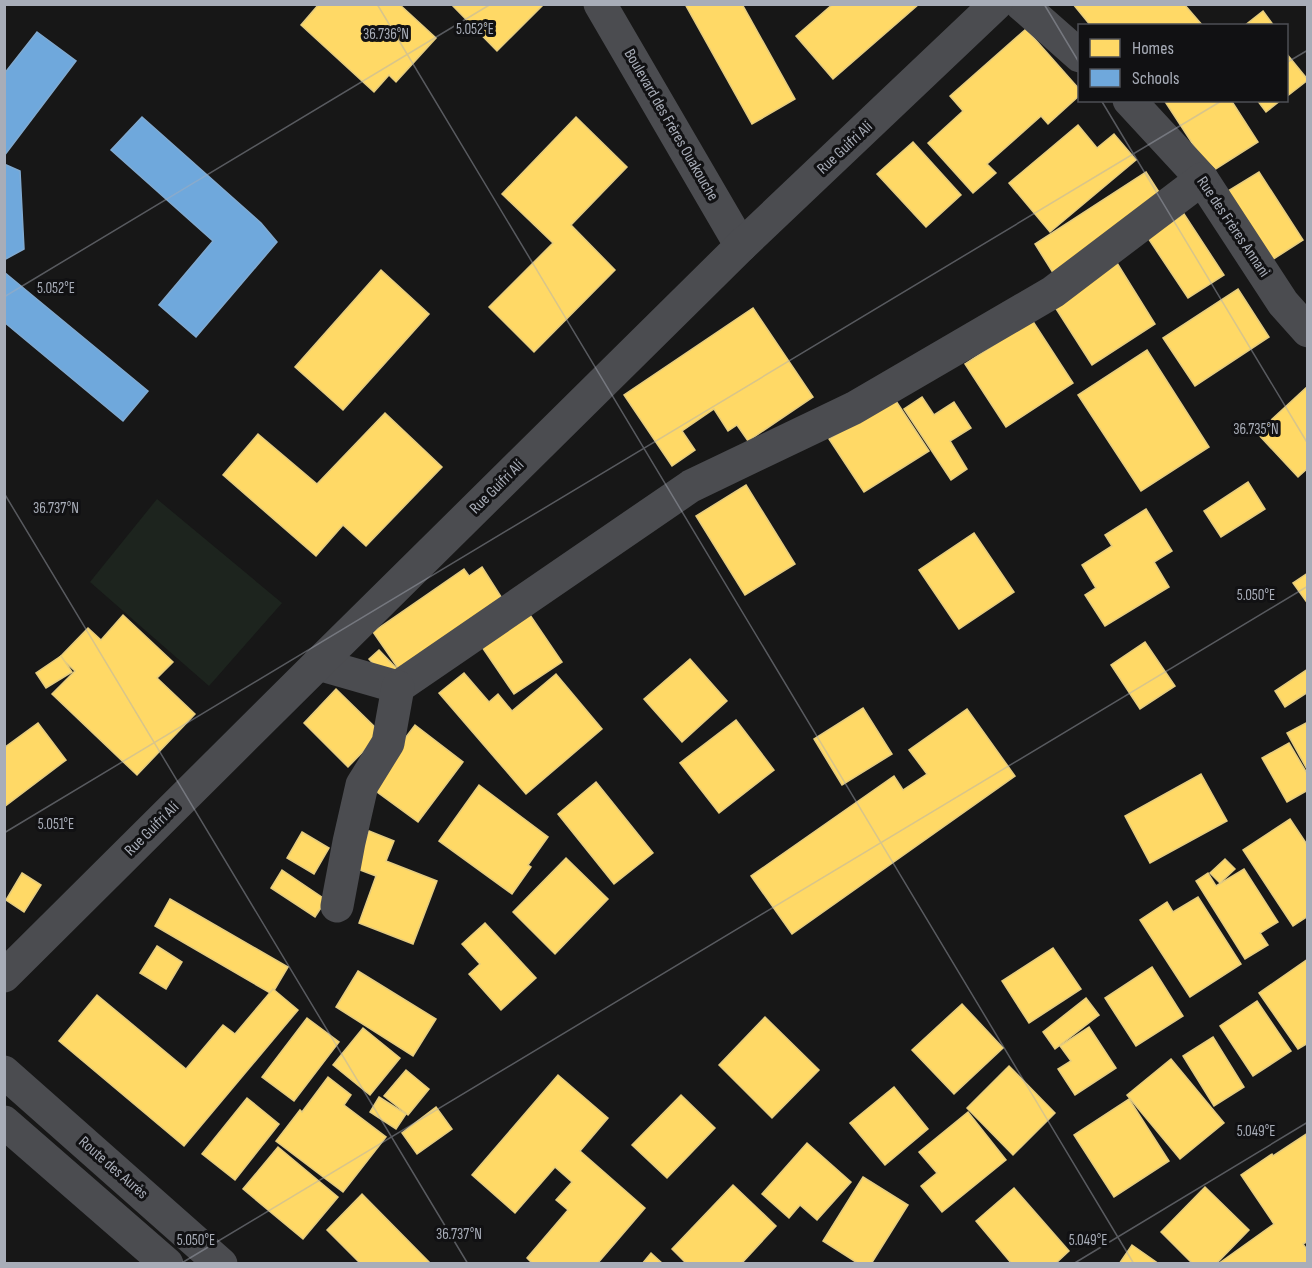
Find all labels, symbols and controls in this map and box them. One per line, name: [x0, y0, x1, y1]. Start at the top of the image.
text: 5.052°E: [456, 20, 494, 39]
legend: [1078, 24, 1288, 102]
text: 36.736°N: [363, 25, 409, 44]
text: Homes: [1132, 38, 1174, 59]
street label: Boulevard des Frères Ouakouche: [620, 46, 722, 204]
text: Schools: [1132, 68, 1179, 89]
street label: Rue Guifri Ali: [813, 118, 877, 178]
street label: Rue des Frères Annani: [1192, 173, 1274, 281]
text: 5.052°E: [37, 279, 75, 298]
text: 36.735°N: [1233, 420, 1279, 439]
street label: Rue Guifri Ali: [466, 456, 528, 518]
text: 36.737°N: [33, 499, 79, 518]
text: 5.050°E: [1237, 586, 1275, 605]
street label: Rue Guifri Ali: [121, 798, 183, 860]
text: 5.051°E: [38, 815, 74, 834]
text: 5.049°E: [1237, 1122, 1275, 1141]
street label: Route des Aurès: [74, 1133, 152, 1203]
text: 36.737°N: [436, 1225, 482, 1244]
text: 5.050°E: [177, 1231, 215, 1250]
text: 5.049°E: [1069, 1231, 1107, 1250]

